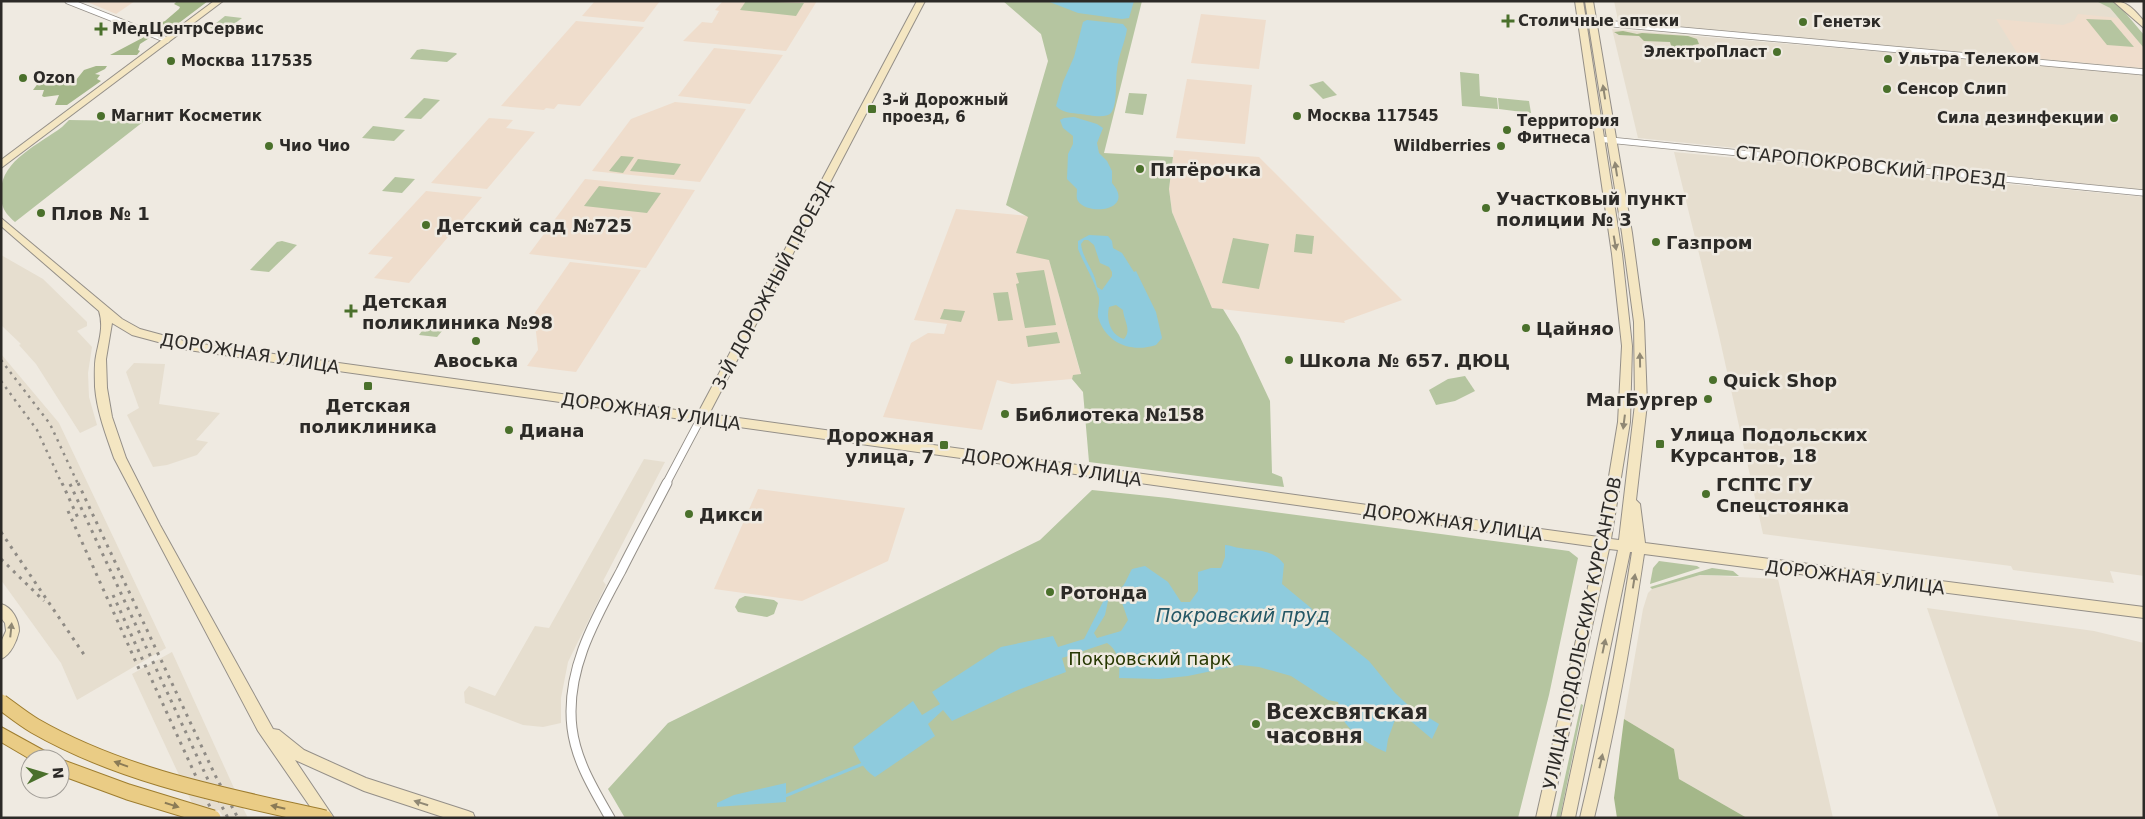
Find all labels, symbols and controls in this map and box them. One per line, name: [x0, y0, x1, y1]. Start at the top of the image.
place label: Столичные аптеки: [1518, 12, 1679, 30]
place label: Генетэк: [1813, 13, 1881, 31]
marker: Столичные аптеки: [1502, 15, 1514, 27]
marker: Генетэк: [1797, 16, 1809, 28]
place label: МедЦентрСервис: [112, 20, 264, 38]
marker: МедЦентрСервис: [94, 22, 108, 36]
place label: ЭлектроПласт: [1644, 43, 1767, 61]
marker: ЭлектроПласт: [1771, 46, 1783, 58]
place label: Ультра Телеком: [1898, 50, 2039, 68]
place label: Москва 117535: [181, 52, 313, 70]
marker: Ультра Телеком: [1882, 53, 1894, 65]
marker: Москва 117535: [165, 55, 177, 67]
place label: Ozon: [33, 69, 75, 87]
marker: Ozon: [17, 72, 29, 84]
place label: Сенсор Слип: [1897, 80, 2007, 98]
marker: Сенсор Слип: [1881, 83, 1893, 95]
one-way arrow: [1599, 84, 1607, 100]
place label: 3-й Дорожный проезд, 6: [882, 91, 1008, 126]
marker: 3-й Дорожный проезд, 6: [866, 103, 878, 115]
place label: Магнит Косметик: [111, 107, 262, 125]
place label: Москва 117545: [1307, 107, 1439, 125]
place label: Сила дезинфекции: [1937, 109, 2104, 127]
marker: Магнит Косметик: [95, 110, 107, 122]
marker: Москва 117545: [1291, 110, 1303, 122]
place label: Территория Фитнеса: [1517, 112, 1619, 147]
marker: Сила дезинфекции: [2108, 112, 2120, 124]
marker: Территория Фитнеса: [1501, 124, 1513, 136]
place label: Чио Чио: [279, 137, 350, 155]
place label: Wildberries: [1393, 137, 1491, 155]
marker: Чио Чио: [263, 140, 275, 152]
marker: Wildberries: [1495, 140, 1507, 152]
street label: СТАРОПОКРОВСКИЙ ПРОЕЗД: [1734, 141, 2008, 191]
place label: Пятёрочка: [1150, 159, 1261, 180]
one-way arrow: [1612, 161, 1620, 177]
marker: Пятёрочка: [1134, 163, 1146, 175]
street label: 3-Й ДОРОЖНЫЙ ПРОЕЗД: [708, 177, 836, 393]
place label: Участковый пункт полиции № 3: [1496, 188, 1686, 230]
marker: Участковый пункт полиции № 3: [1480, 202, 1492, 214]
place label: Плов № 1: [51, 203, 150, 224]
marker: Плов № 1: [35, 207, 47, 219]
place label: Детский сад №725: [436, 215, 632, 236]
marker: Детский сад №725: [420, 219, 432, 231]
place label: Газпром: [1666, 232, 1752, 253]
one-way arrow: [1612, 235, 1620, 251]
marker: Газпром: [1650, 236, 1662, 248]
place label: Детская поликлиника №98: [362, 291, 553, 333]
marker: Детская поликлиника №98: [344, 304, 358, 318]
place label: Цайняо: [1536, 318, 1614, 339]
marker: Цайняо: [1520, 322, 1532, 334]
street label: ДОРОЖНАЯ УЛИЦА: [159, 328, 342, 378]
marker: Авоська: [470, 335, 482, 347]
place label: Авоська: [434, 350, 518, 371]
place label: Школа № 657. ДЮЦ: [1299, 350, 1510, 371]
one-way arrow: [1636, 352, 1644, 368]
marker: Школа № 657. ДЮЦ: [1283, 354, 1295, 366]
place label: Quick Shop: [1723, 370, 1837, 391]
marker: Quick Shop: [1707, 374, 1719, 386]
marker: Детская поликлиника: [362, 380, 374, 392]
street label: ДОРОЖНАЯ УЛИЦА: [560, 388, 743, 434]
place label: МагБургер: [1586, 389, 1698, 410]
marker: МагБургер: [1702, 393, 1714, 405]
place label: Детская поликлиника: [299, 395, 437, 437]
place label: Библиотека №158: [1015, 404, 1205, 425]
marker: Библиотека №158: [999, 408, 1011, 420]
one-way arrow: [1620, 415, 1628, 431]
place label: Диана: [519, 420, 584, 441]
marker: Диана: [503, 424, 515, 436]
place label: Улица Подольских Курсантов, 18: [1670, 424, 1868, 466]
place label: Дорожная улица, 7: [826, 425, 934, 467]
marker: Улица Подольских Курсантов, 18: [1654, 438, 1666, 450]
marker: Дорожная улица, 7: [938, 439, 950, 451]
street label: ДОРОЖНАЯ УЛИЦА: [961, 444, 1144, 490]
place label: ГСПТС ГУ Спецстоянка: [1716, 474, 1849, 516]
street label: УЛИЦА ПОДОЛЬСКИХ КУРСАНТОВ: [1539, 475, 1625, 791]
marker: ГСПТС ГУ Спецстоянка: [1700, 488, 1712, 500]
street label: ДОРОЖНАЯ УЛИЦА: [1362, 499, 1545, 545]
place label: Дикси: [699, 504, 763, 525]
marker: Дикси: [683, 508, 695, 520]
street label: ДОРОЖНАЯ УЛИЦА: [1764, 556, 1947, 599]
one-way arrow: [1630, 573, 1638, 589]
place label: Ротонда: [1060, 582, 1147, 603]
marker: Ротонда: [1044, 586, 1056, 598]
water label: Покровский пруд: [1156, 604, 1330, 626]
one-way arrow: [8, 622, 16, 638]
one-way arrow: [1600, 638, 1608, 654]
park label: Покровский парк: [1068, 648, 1232, 669]
place label: Всехсвятская часовня: [1266, 700, 1428, 748]
marker: Всехсвятская часовня: [1250, 718, 1262, 730]
north arrow: [20, 749, 70, 799]
one-way arrow: [1597, 753, 1605, 768]
one-way arrow: [113, 760, 128, 768]
text: N: [49, 766, 66, 779]
one-way arrow: [414, 798, 429, 806]
one-way arrow: [165, 802, 180, 810]
one-way arrow: [270, 803, 285, 811]

